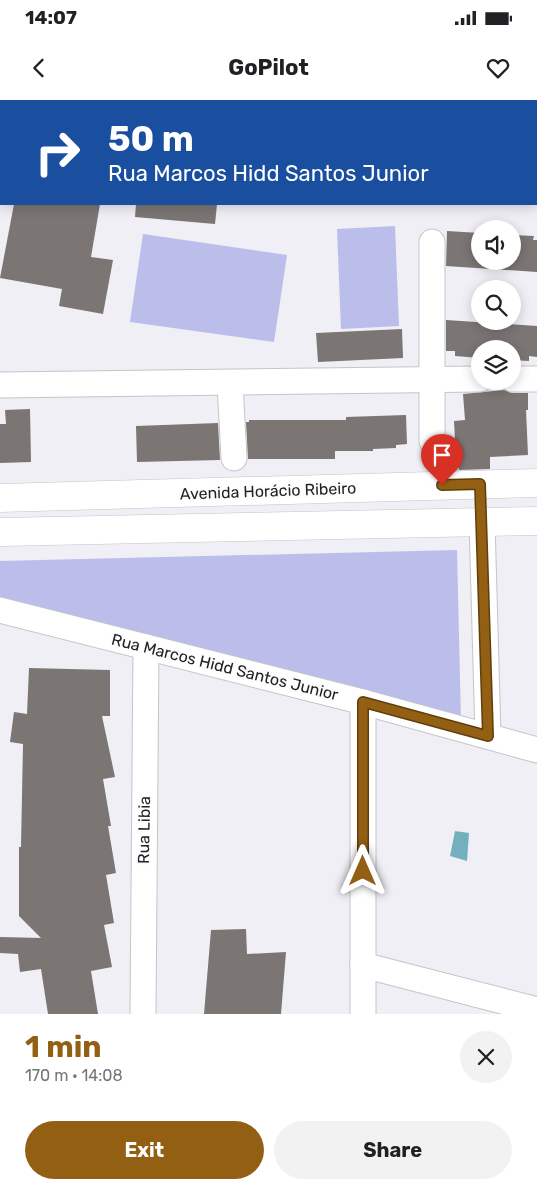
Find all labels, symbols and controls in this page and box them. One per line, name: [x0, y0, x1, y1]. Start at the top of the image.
text: 14:07: [25, 6, 77, 29]
icon: back: [25, 54, 53, 82]
text: GoPilot: [228, 54, 309, 81]
icon: heart: [484, 54, 512, 82]
text: 50 m: [108, 118, 194, 160]
icon: right: [25, 120, 90, 185]
text: Rua Marcos Hidd Santos Junior: [108, 160, 429, 187]
map controls: [471, 220, 521, 390]
button: sound: [471, 220, 521, 270]
button: search: [471, 280, 521, 330]
button: layers: [471, 340, 521, 390]
pin: [421, 434, 463, 485]
icon: arrive: [428, 441, 456, 469]
street label: Avenida Horácio Ribeiro: [179, 478, 357, 504]
street label: Rua Marcos Hidd Santos Junior: [110, 630, 340, 704]
street label: Rua Libia: [134, 796, 154, 864]
position arrow: [336, 844, 388, 896]
text: 1 min: [25, 1029, 102, 1065]
button: close: [460, 1031, 512, 1083]
text: 170 m · 14:08: [25, 1066, 123, 1085]
button: Exit: [25, 1121, 264, 1179]
button: Share: [274, 1121, 512, 1179]

